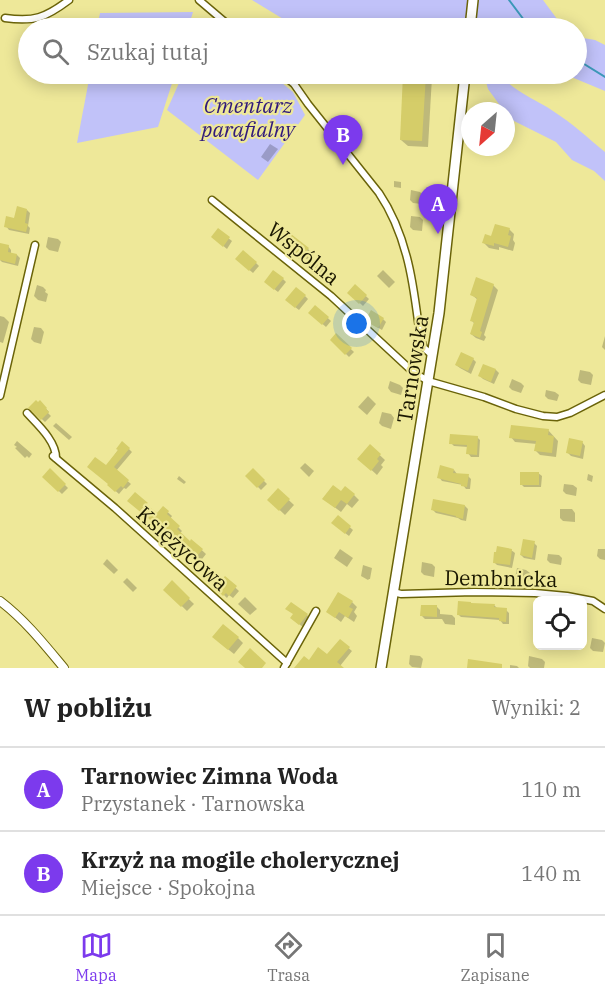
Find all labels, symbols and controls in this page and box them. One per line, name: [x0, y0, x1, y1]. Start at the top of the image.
search box: [18, 18, 587, 84]
icon: search: [39, 35, 72, 68]
text: Szukaj tutaj: [87, 37, 209, 66]
park label: Cmentarz parafialny: [199, 91, 297, 143]
north arrow: [461, 102, 515, 156]
pin: B: [324, 116, 362, 165]
pin: A: [418, 184, 458, 234]
street label: Wspólna: [262, 215, 346, 291]
your location: [342, 309, 371, 338]
street label: Tarnowska: [390, 313, 434, 425]
street label: Księżycowa: [131, 499, 235, 597]
street label: Dembnicka: [444, 563, 558, 593]
map controls: [533, 596, 587, 650]
button: locate: [533, 596, 587, 650]
text: W pobliżu: [24, 690, 152, 724]
text: Wyniki: 2: [492, 694, 581, 721]
text: Tarnowiec Zimna Woda: [81, 761, 338, 790]
text: A: [37, 776, 50, 803]
text: 110 m: [521, 776, 581, 803]
text: Przystanek · Tarnowska: [81, 790, 305, 817]
text: Krzyż na mogile cholerycznej: [81, 845, 399, 874]
text: B: [36, 860, 51, 887]
text: 140 m: [521, 860, 581, 887]
text: Miejsce · Spokojna: [81, 874, 256, 901]
tab: Mapa: [75, 929, 117, 985]
tab: Trasa: [267, 929, 310, 985]
tab: Zapisane: [461, 929, 530, 985]

